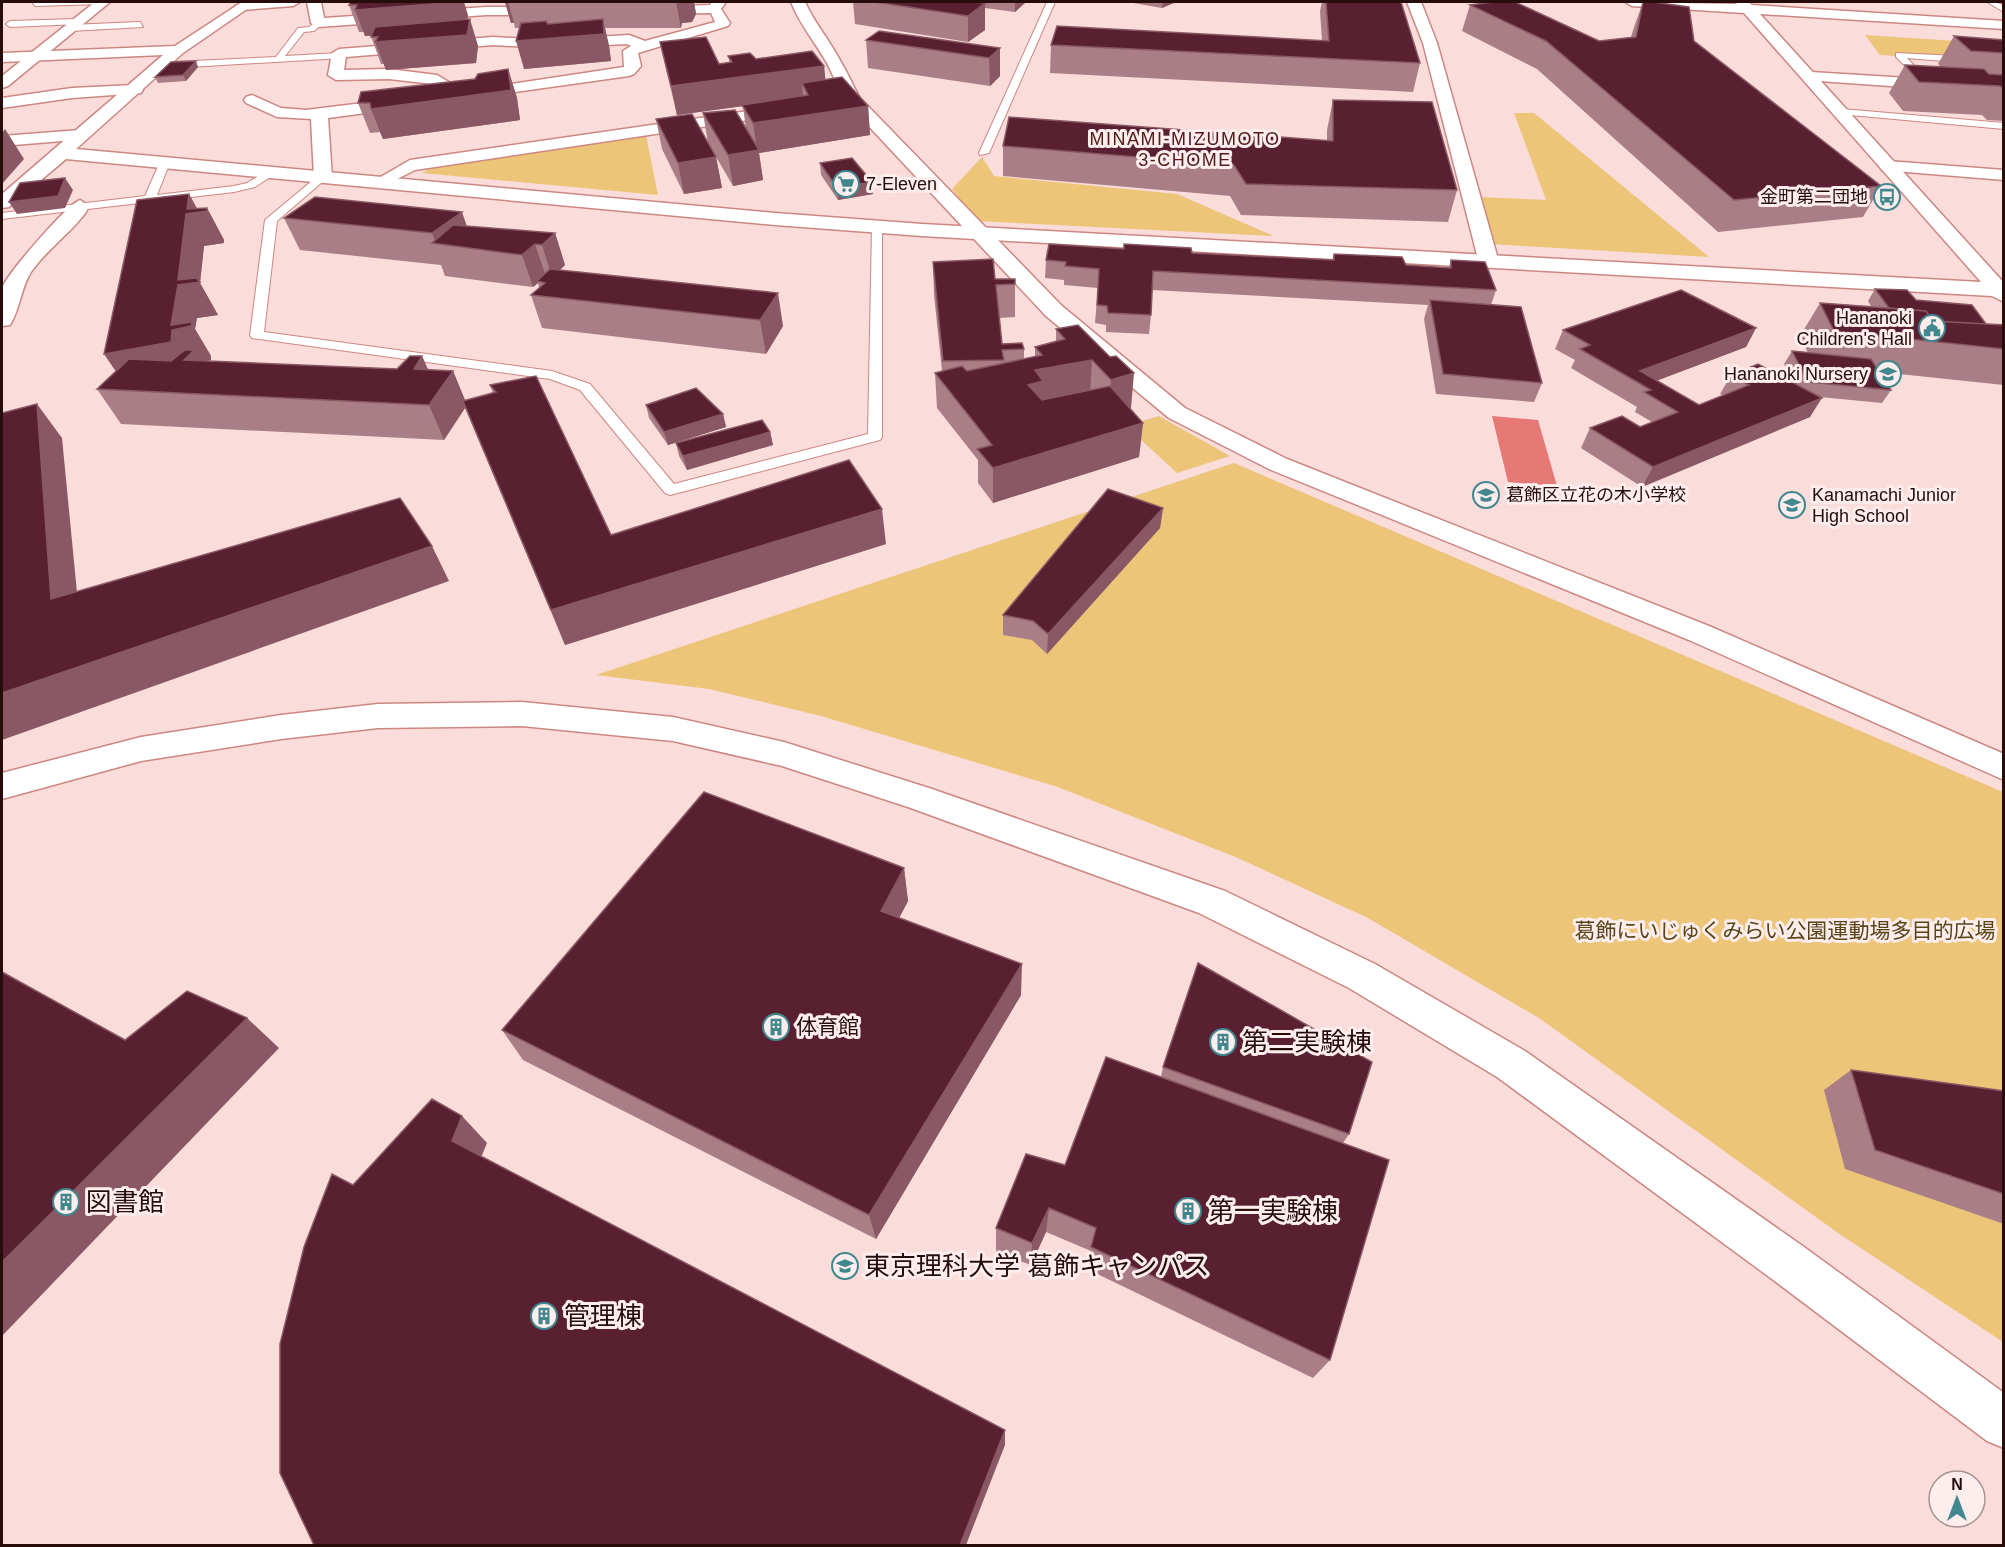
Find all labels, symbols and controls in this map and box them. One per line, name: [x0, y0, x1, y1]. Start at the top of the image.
district label: MINAMI-MIZUMOTO 3-CHOME: [1089, 129, 1281, 170]
supermarket icon: 7-Eleven: [831, 169, 861, 199]
place label: 7-Eleven: [866, 174, 937, 194]
bus stop icon: 金町第二団地: [1872, 182, 1902, 212]
place label: 金町第二団地: [1760, 187, 1868, 207]
place label: Hananoki Children's Hall: [1797, 308, 1912, 349]
public building icon: Hananoki Children's Hall: [1917, 313, 1947, 343]
school or university icon: Hananoki Nursery: [1873, 359, 1903, 389]
place label: Hananoki Nursery: [1724, 364, 1868, 384]
school or university icon: 葛飾区立花の木小学校: [1471, 480, 1501, 510]
place label: 葛飾区立花の木小学校: [1506, 485, 1686, 505]
place label: Kanamachi Junior High School: [1812, 485, 1956, 526]
school or university icon: Kanamachi Junior High School: [1777, 490, 1807, 520]
park label: 葛飾にいじゅくみらい公園運動場多目的広場: [1575, 919, 1995, 942]
building icon: 体育館: [761, 1012, 791, 1042]
place label: 体育館: [796, 1015, 859, 1038]
building icon: 第二実験棟: [1208, 1027, 1238, 1057]
place label: 第二実験棟: [1242, 1027, 1372, 1057]
building icon: 図書館: [51, 1187, 81, 1217]
place label: 図書館: [86, 1187, 164, 1217]
building icon: 第一実験棟: [1173, 1196, 1203, 1226]
place label: 第一実験棟: [1208, 1196, 1338, 1226]
school or university icon: 東京理科大学 葛飾キャンパス: [830, 1251, 860, 1281]
place label: 東京理科大学 葛飾キャンパス: [864, 1251, 1209, 1281]
building icon: 管理棟: [529, 1301, 559, 1331]
place label: 管理棟: [564, 1301, 642, 1331]
north arrow: [1927, 1469, 1987, 1529]
text: N: [1951, 1476, 1963, 1493]

